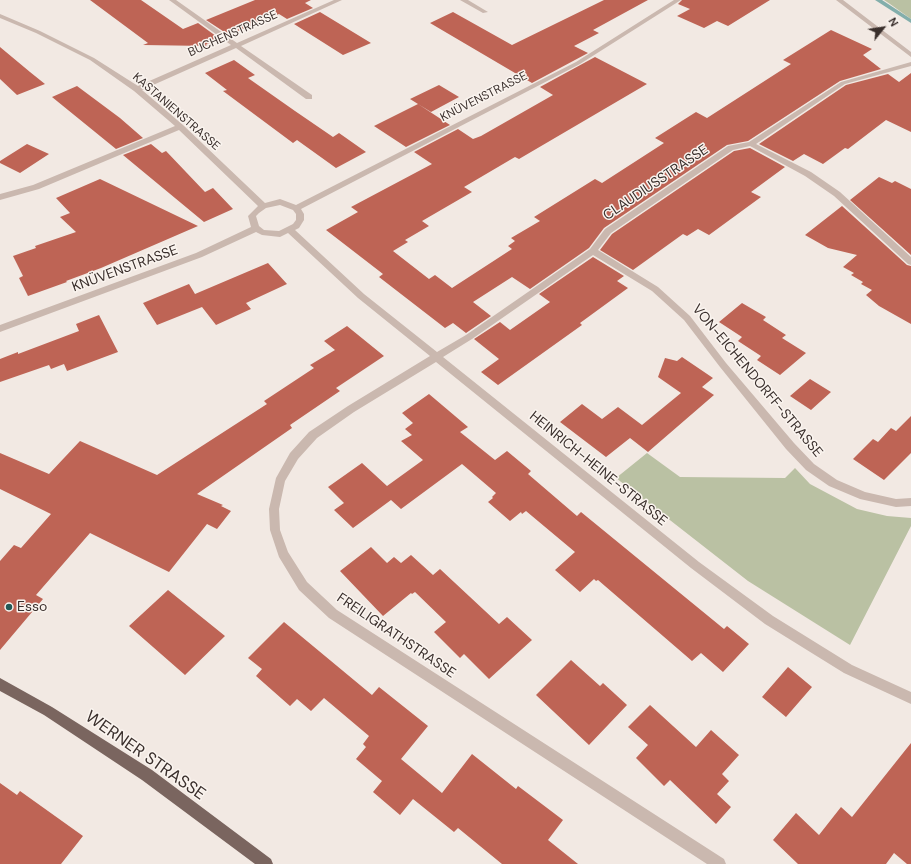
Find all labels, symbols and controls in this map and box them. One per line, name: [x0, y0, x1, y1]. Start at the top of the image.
street label: BUCHENSTRASSE: [186, 8, 280, 60]
north arrow: [863, 8, 903, 48]
text: N: [885, 15, 901, 29]
street label: KNÜVENSTRASSE: [438, 69, 530, 125]
street label: KASTANIENSTRASSE: [129, 70, 223, 154]
street label: CLAUDIUSSTRASSE: [600, 142, 712, 224]
street label: KNÜVENSTRASSE: [70, 242, 180, 296]
street label: VON-EICHENDORFF-STRASSE: [688, 301, 826, 461]
street label: HEINRICH-HEINE-STRASSE: [526, 408, 670, 530]
street label: FREILIGRATHSTRASSE: [333, 590, 459, 682]
place label: Esso: [17, 599, 47, 615]
marker: Esso: [4, 602, 14, 612]
street label: WERNER STRASSE: [81, 707, 209, 805]

